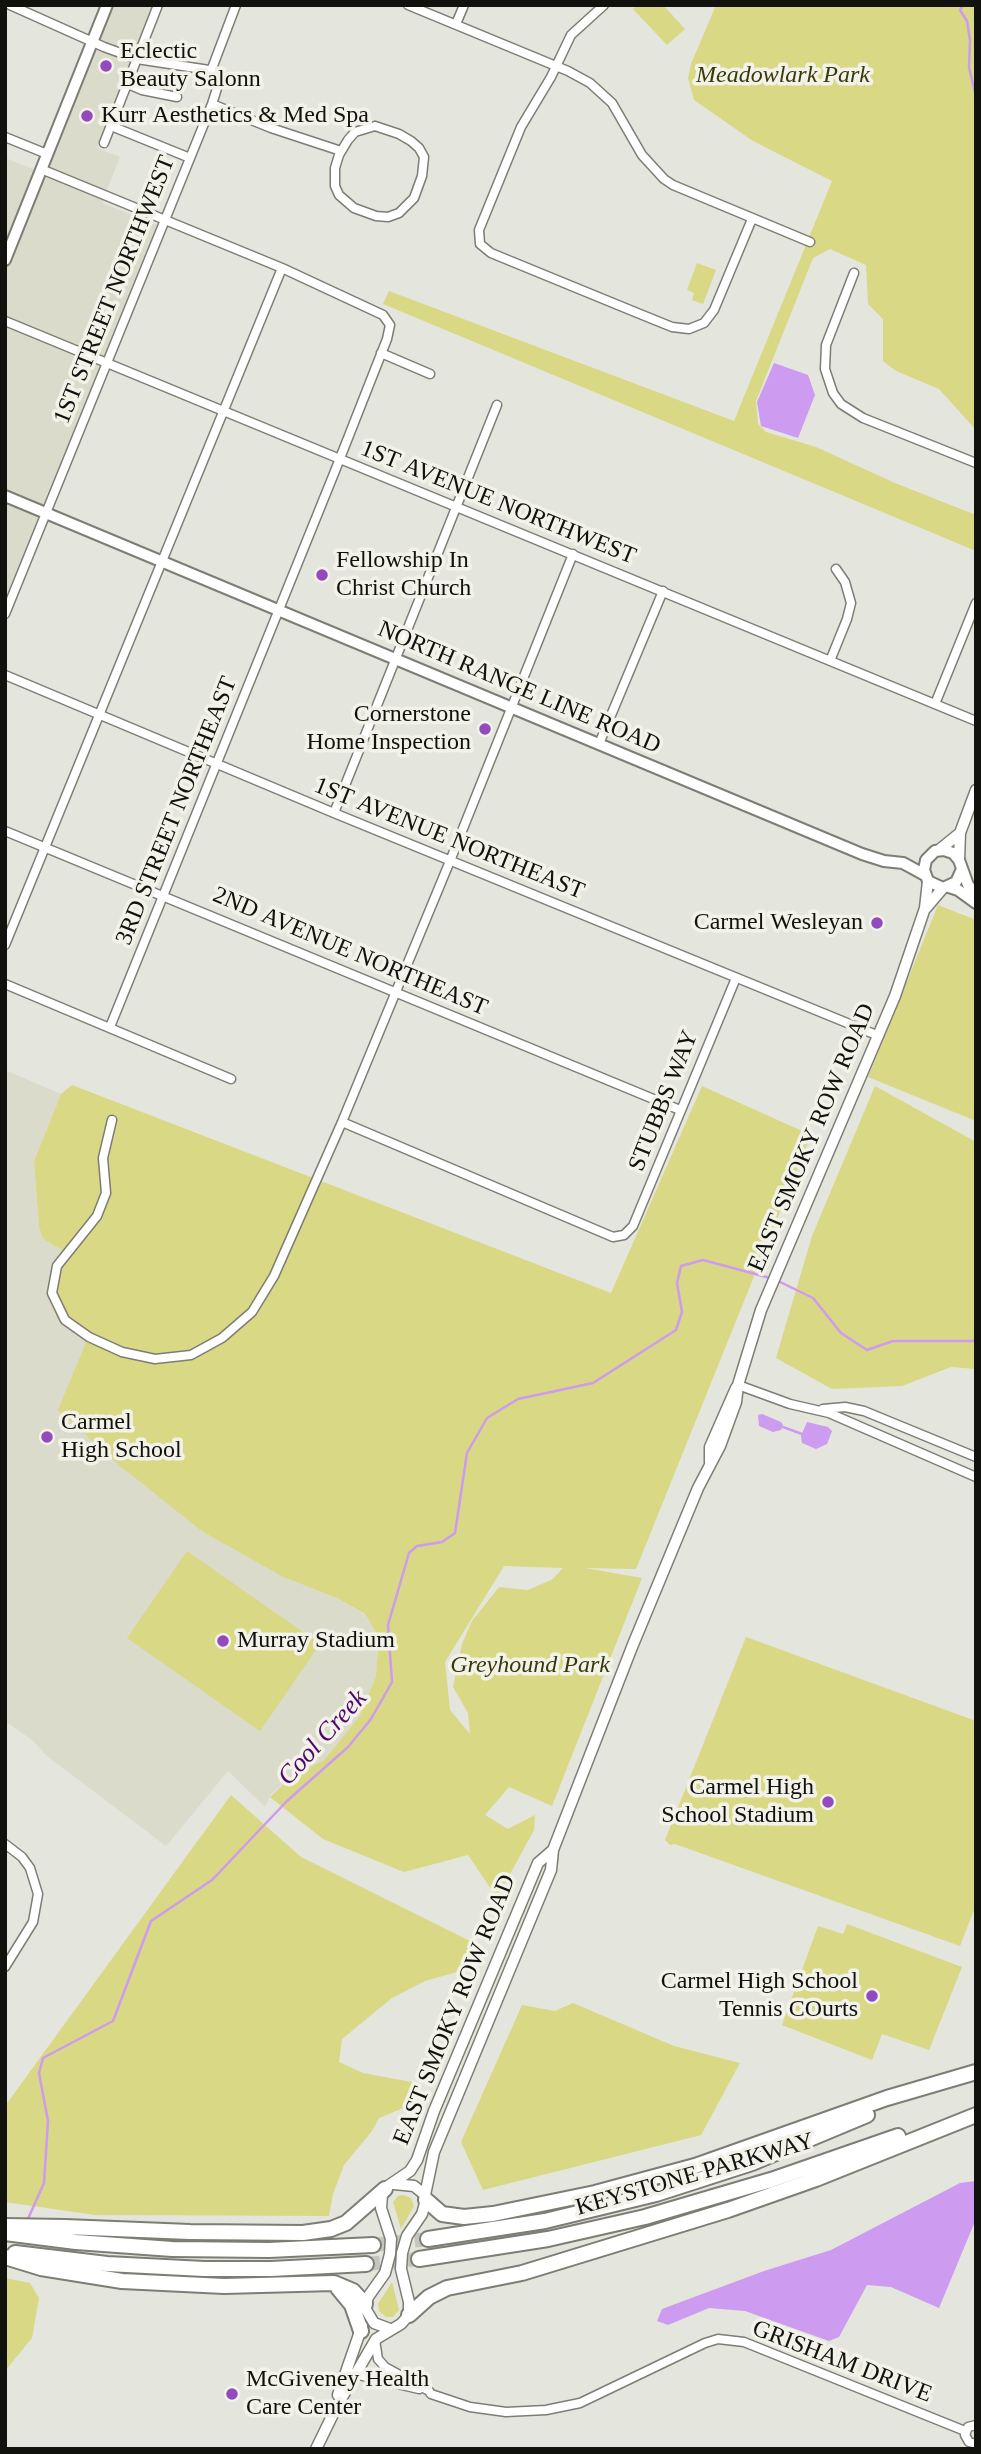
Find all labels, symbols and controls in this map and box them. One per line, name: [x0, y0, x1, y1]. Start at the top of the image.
place label: Eclectic Beauty Salonn: [120, 38, 261, 94]
marker: Eclectic Beauty Salonn: [98, 58, 114, 74]
park label: Meadowlark Park: [696, 62, 870, 90]
place label: Kurr Aesthetics & Med Spa: [101, 102, 369, 130]
marker: Kurr Aesthetics & Med Spa: [79, 108, 95, 124]
street label: 1ST STREET NORTHWEST: [48, 152, 182, 428]
street label: 1ST AVENUE NORTHWEST: [356, 435, 640, 571]
place label: Fellowship In Christ Church: [336, 547, 471, 603]
marker: Fellowship In Christ Church: [314, 567, 330, 583]
street label: NORTH RANGE LINE ROAD: [373, 615, 665, 761]
street label: 3RD STREET NORTHEAST: [110, 673, 244, 949]
place label: Cornerstone Home Inspection: [306, 701, 471, 757]
marker: Cornerstone Home Inspection: [477, 721, 493, 737]
street label: 1ST AVENUE NORTHEAST: [310, 772, 588, 906]
street label: 2ND AVENUE NORTHEAST: [208, 881, 492, 1023]
place label: Carmel Wesleyan: [694, 909, 863, 937]
marker: Carmel Wesleyan: [869, 915, 885, 931]
street label: EAST SMOKY ROW ROAD: [742, 1000, 882, 1276]
street label: STUBBS WAY: [623, 1026, 705, 1176]
place label: Carmel High School: [61, 1409, 182, 1465]
marker: Carmel High School: [39, 1429, 55, 1445]
place label: Murray Stadium: [237, 1627, 395, 1655]
marker: Murray Stadium: [215, 1633, 231, 1649]
park label: Greyhound Park: [450, 1652, 610, 1680]
water label: Cool Creek: [272, 1684, 374, 1792]
place label: Carmel High School Stadium: [661, 1774, 814, 1830]
marker: Carmel High School Stadium: [820, 1794, 836, 1810]
street label: EAST SMOKY ROW ROAD: [388, 1871, 522, 2149]
place label: Carmel High School Tennis COurts: [661, 1968, 858, 2024]
marker: Carmel High School Tennis COurts: [864, 1988, 880, 2004]
street label: KEYSTONE PARKWAY: [573, 2127, 817, 2223]
street label: GRISHAM DRIVE: [748, 2315, 936, 2409]
place label: McGiveney Health Care Center: [246, 2366, 429, 2422]
marker: McGiveney Health Care Center: [224, 2386, 240, 2402]

